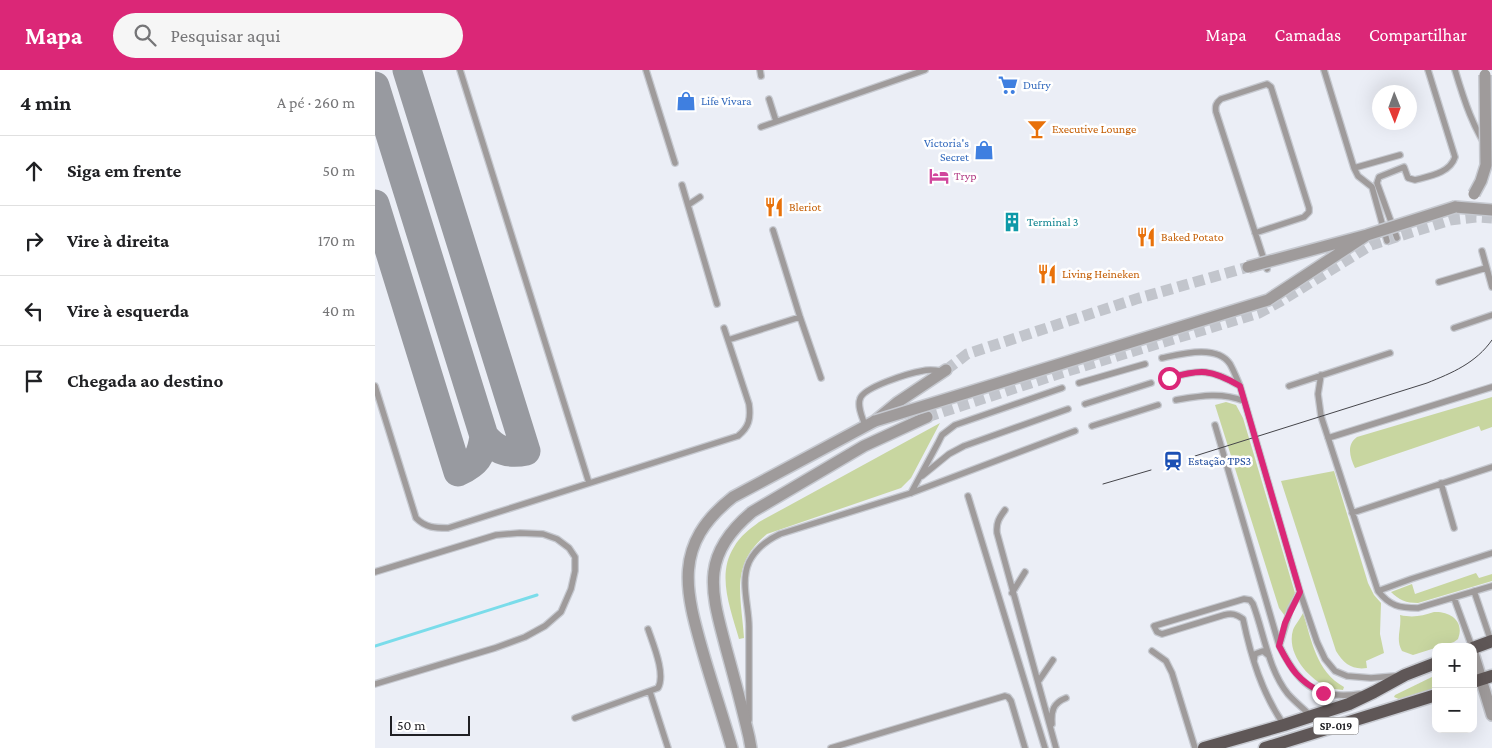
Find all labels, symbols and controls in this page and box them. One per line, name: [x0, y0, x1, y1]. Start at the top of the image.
search box: [113, 13, 463, 58]
icon: search: [131, 21, 159, 49]
text: Mapa: [25, 22, 83, 49]
text: Pesquisar aqui: [171, 25, 280, 46]
text: Mapa: [1206, 25, 1247, 45]
text: Camadas: [1275, 25, 1341, 45]
text: Compartilhar: [1369, 25, 1467, 45]
supermarket icon: Dufry: [997, 74, 1019, 96]
place label: Dufry: [1023, 78, 1051, 92]
north arrow: [1372, 85, 1417, 130]
shop icon: Life Vivara: [675, 90, 697, 112]
text: 4 min: [20, 91, 71, 115]
text: A pé · 260 m: [277, 94, 355, 111]
place label: Life Vivara: [701, 94, 752, 108]
bar icon: Executive Lounge: [1026, 118, 1048, 140]
place label: Executive Lounge: [1052, 122, 1136, 136]
place label: Victoria's Secret: [924, 136, 970, 164]
shop icon: Victoria's Secret: [973, 139, 995, 161]
icon: ahead: [20, 157, 48, 185]
text: Siga em frente: [67, 160, 181, 181]
text: 50 m: [323, 162, 355, 179]
hotel icon: Tryp: [928, 165, 950, 187]
place label: Tryp: [954, 169, 977, 183]
restaurant icon: Bleriot: [763, 196, 785, 218]
place label: Bleriot: [789, 200, 822, 214]
building icon: Terminal 3: [1001, 211, 1023, 233]
place label: Terminal 3: [1027, 215, 1079, 229]
restaurant icon: Baked Potato: [1135, 226, 1157, 248]
icon: right: [20, 227, 48, 255]
text: Vire à direita: [67, 230, 169, 251]
place label: Baked Potato: [1161, 230, 1224, 244]
text: 170 m: [318, 232, 355, 249]
restaurant icon: Living Heineken: [1036, 263, 1058, 285]
place label: Living Heineken: [1062, 267, 1140, 281]
icon: left: [20, 297, 48, 325]
text: Vire à esquerda: [67, 300, 189, 321]
text: 40 m: [322, 302, 355, 319]
icon: arrive: [20, 367, 48, 395]
route start: [1158, 367, 1181, 390]
text: Chegada ao destino: [67, 370, 223, 391]
station icon: Estação TPS3: [1162, 450, 1184, 472]
place label: Estação TPS3: [1188, 454, 1252, 468]
map controls: [1432, 643, 1477, 733]
button: +: [1432, 643, 1477, 688]
route end: [1312, 682, 1335, 705]
button: −: [1432, 688, 1477, 733]
scale bar: [390, 713, 470, 736]
text: 50 m: [397, 717, 425, 733]
road number: SP-019: [1313, 718, 1359, 734]

